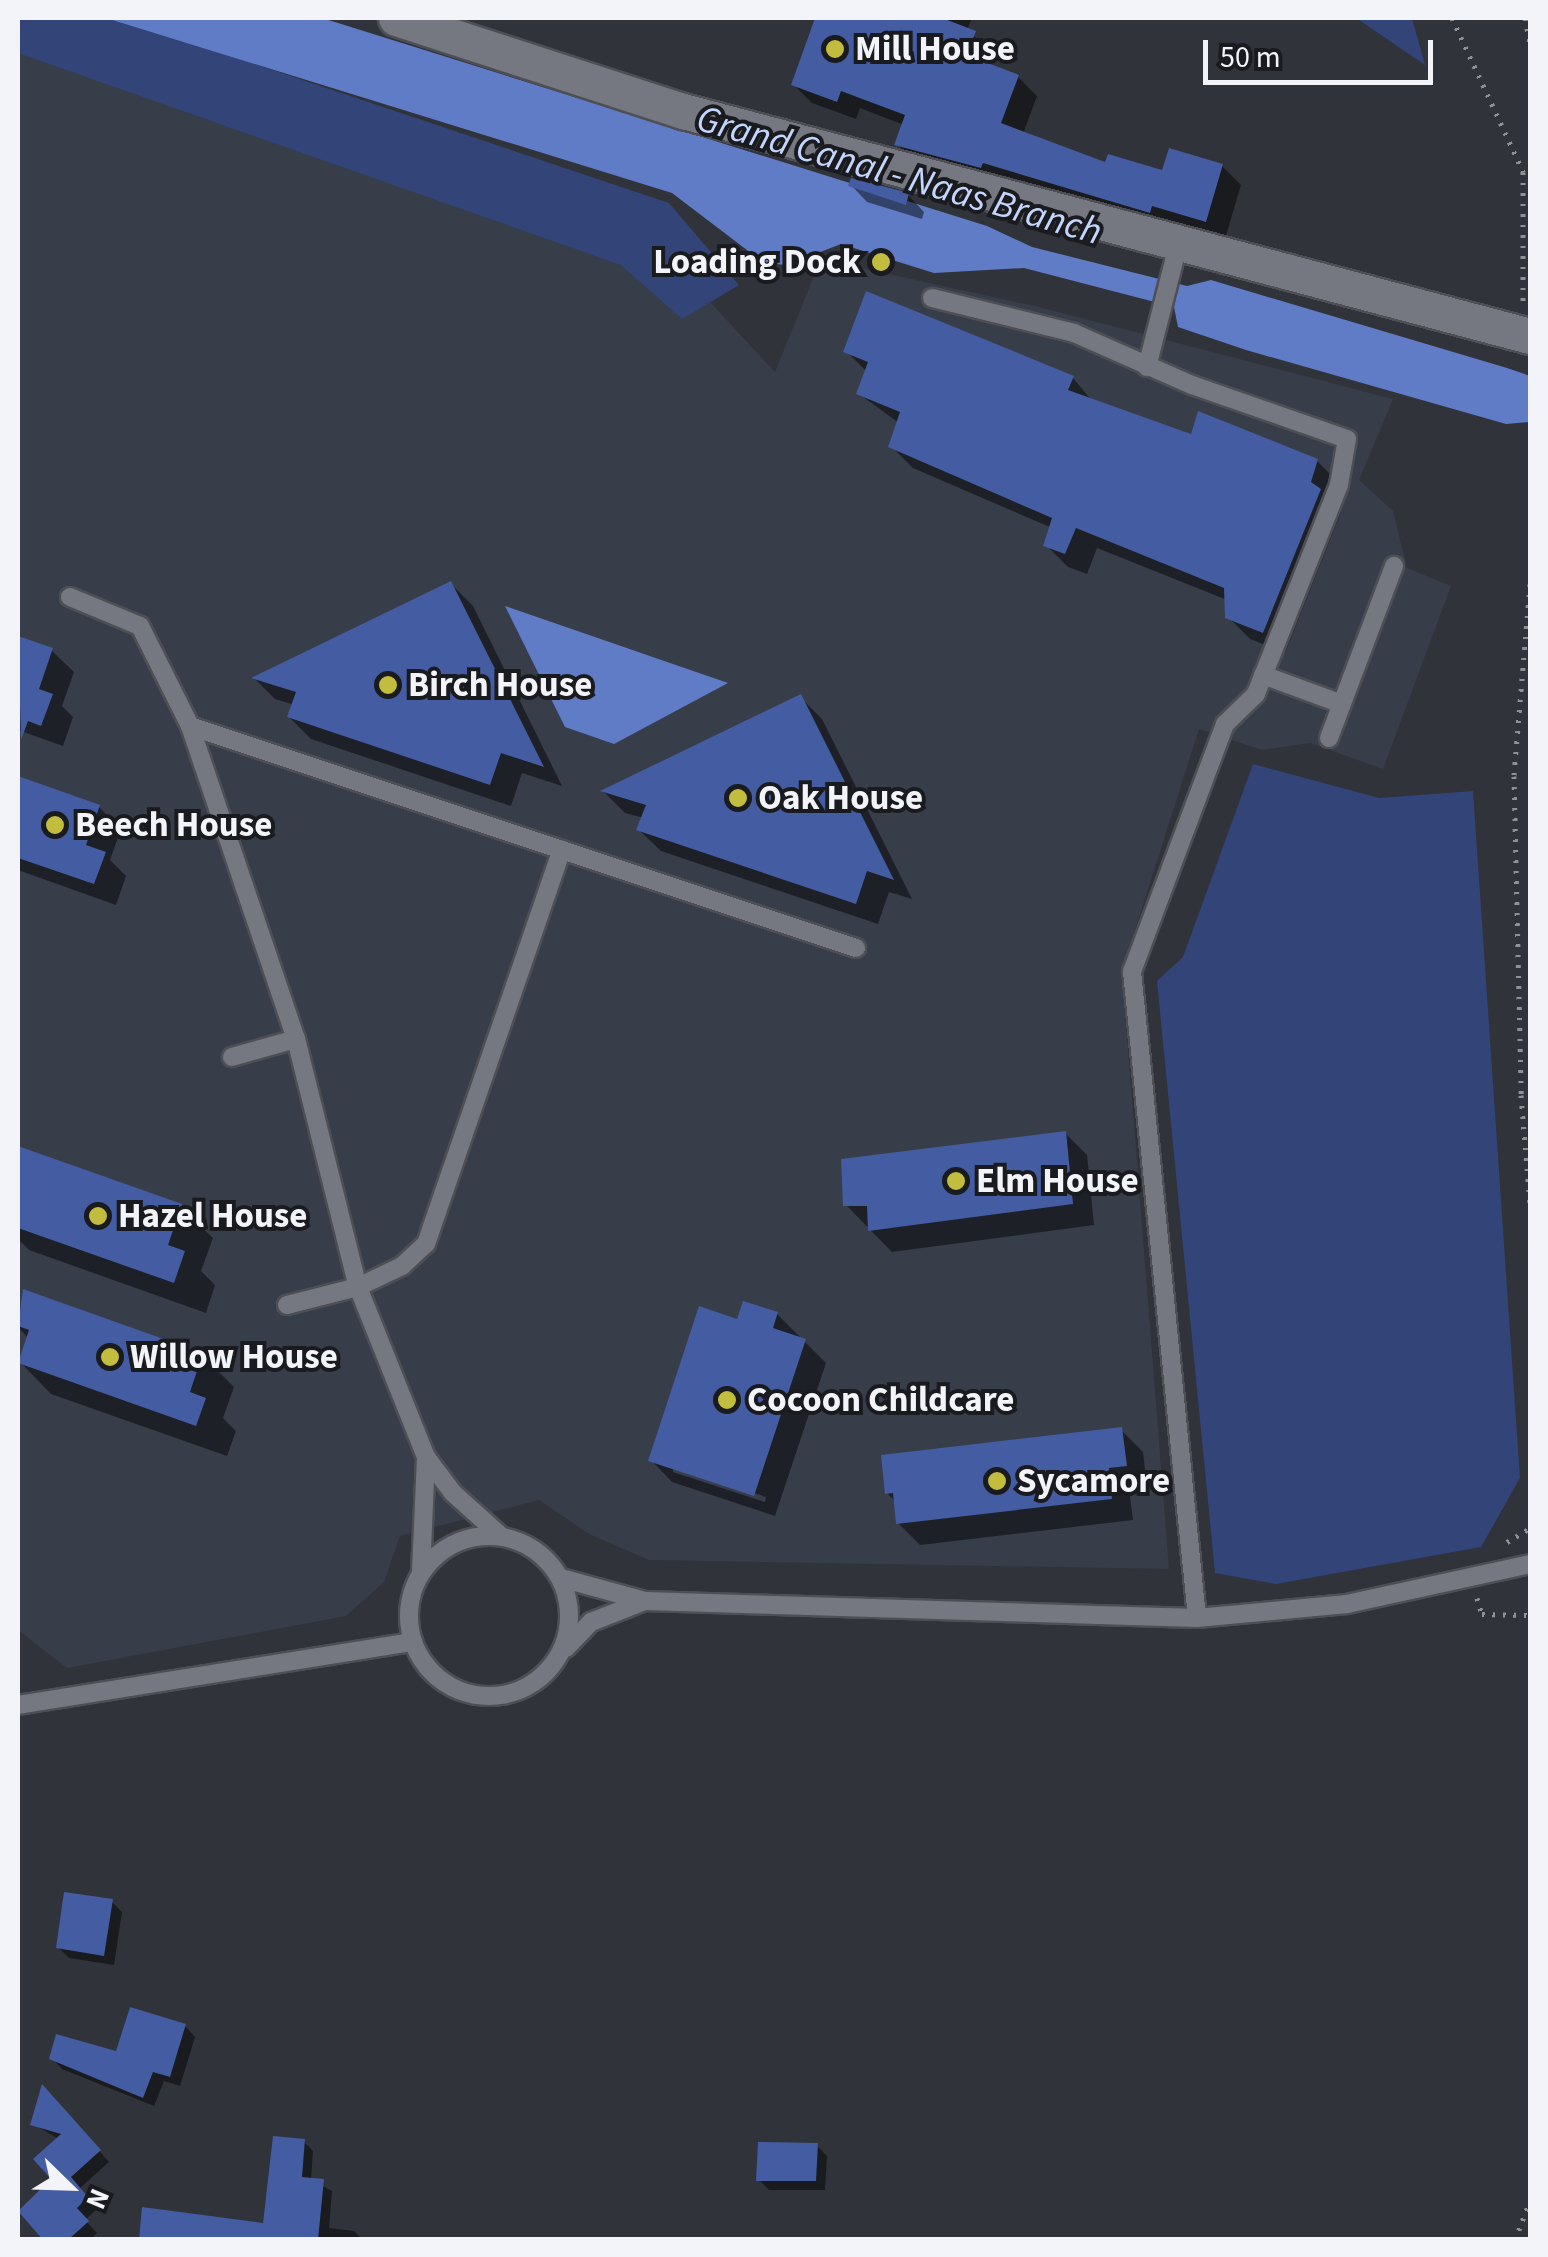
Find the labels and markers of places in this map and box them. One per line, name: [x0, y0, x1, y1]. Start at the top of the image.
place label: Mill House: [855, 28, 1015, 70]
marker: Mill House: [824, 38, 846, 60]
place label: Loading Dock: [653, 241, 861, 283]
marker: Loading Dock: [870, 251, 892, 273]
place label: Birch House: [408, 664, 592, 706]
marker: Birch House: [377, 674, 399, 696]
place label: Oak House: [758, 777, 923, 819]
marker: Oak House: [727, 787, 749, 809]
place label: Beech House: [75, 804, 272, 846]
marker: Beech House: [44, 814, 66, 836]
place label: Elm House: [976, 1160, 1139, 1202]
marker: Elm House: [945, 1170, 967, 1192]
place label: Hazel House: [118, 1195, 307, 1237]
marker: Hazel House: [87, 1205, 109, 1227]
place label: Willow House: [130, 1336, 338, 1378]
marker: Willow House: [99, 1346, 121, 1368]
place label: Cocoon Childcare: [747, 1379, 1014, 1421]
marker: Cocoon Childcare: [716, 1389, 738, 1411]
place label: Sycamore: [1017, 1460, 1170, 1502]
marker: Sycamore: [986, 1470, 1008, 1492]

